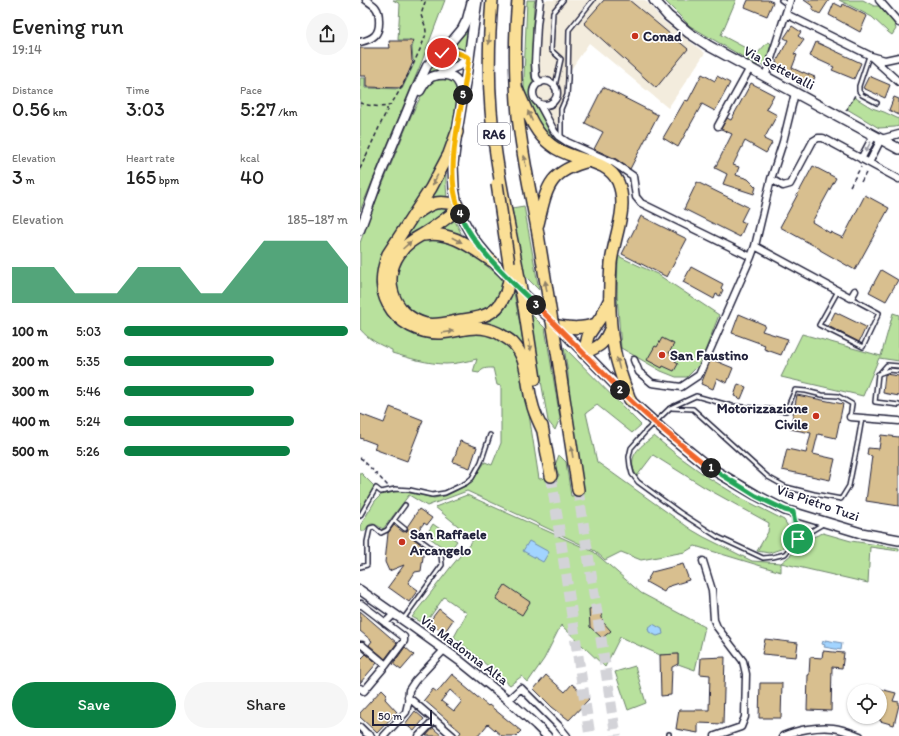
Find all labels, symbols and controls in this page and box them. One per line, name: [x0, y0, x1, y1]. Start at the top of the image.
text: Evening run: [12, 13, 124, 40]
button: share: [306, 13, 348, 55]
place label: Conad: [643, 28, 682, 45]
marker: Conad: [630, 31, 640, 41]
one-way arrow: [486, 33, 493, 45]
pin: [425, 36, 459, 70]
text: 19:14: [12, 42, 42, 57]
icon: check: [431, 42, 453, 64]
street label: Via Settevalli: [741, 42, 817, 94]
text: Distance: [12, 84, 53, 97]
text: Time: [126, 84, 149, 97]
text: Pace: [240, 84, 262, 97]
pin: 5: [453, 85, 473, 105]
text: 5: [460, 88, 466, 101]
text: 0.56: [12, 97, 50, 121]
text: 3:03: [126, 97, 165, 121]
text: 5:27: [240, 97, 276, 121]
text: km: [50, 106, 67, 119]
text: /km: [276, 106, 298, 119]
one-way arrow: [527, 111, 533, 122]
road number: RA6: [478, 123, 510, 145]
one-way arrow: [865, 141, 871, 153]
text: Elevation: [12, 152, 56, 165]
text: Heart rate: [126, 152, 175, 165]
text: kcal: [240, 152, 260, 165]
one-way arrow: [522, 155, 528, 167]
text: 3: [12, 165, 23, 189]
text: 165: [126, 165, 156, 189]
text: 40: [240, 165, 264, 189]
text: m: [23, 174, 35, 187]
text: bpm: [156, 174, 179, 187]
one-way arrow: [432, 174, 439, 186]
pin: 4: [450, 204, 470, 224]
text: 4: [457, 207, 463, 220]
text: Elevation: [12, 212, 64, 227]
text: 185–187 m: [287, 212, 348, 227]
one-way arrow: [451, 237, 463, 243]
one-way arrow: [402, 240, 412, 250]
one-way arrow: [543, 280, 549, 292]
pin: 3: [526, 295, 546, 315]
text: 3: [533, 298, 539, 311]
text: 100 m: [12, 324, 48, 339]
text: 5:03: [76, 324, 101, 339]
one-way arrow: [442, 328, 454, 334]
one-way arrow: [527, 339, 533, 351]
place label: San Faustino: [670, 347, 748, 364]
marker: San Faustino: [657, 350, 667, 360]
text: 200 m: [12, 354, 49, 369]
text: 5:35: [76, 354, 100, 369]
one-way arrow: [615, 357, 621, 369]
pin: 2: [610, 380, 630, 400]
text: 2: [617, 383, 623, 396]
text: 300 m: [12, 384, 49, 399]
text: 5:46: [76, 384, 101, 399]
place label: Motorizzazione Civile: [717, 400, 808, 433]
marker: Motorizzazione Civile: [811, 411, 821, 421]
text: 400 m: [12, 414, 50, 429]
text: 5:24: [76, 414, 101, 429]
text: 500 m: [12, 444, 49, 459]
text: 5:26: [76, 444, 100, 459]
one-way arrow: [569, 446, 575, 458]
pin: 1: [701, 458, 721, 478]
text: 1: [708, 461, 714, 474]
street label: Via Pietro Tuzi: [774, 481, 862, 525]
pin: [781, 522, 815, 556]
place label: San Raffaele Arcangelo: [409, 526, 487, 559]
icon: arrive: [787, 528, 809, 550]
marker: San Raffaele Arcangelo: [397, 537, 407, 547]
street label: Via Madonna Alta: [416, 611, 512, 689]
button: Save: [12, 682, 176, 728]
button: Share: [184, 682, 348, 728]
map controls: [847, 684, 887, 724]
button: locate: [847, 684, 887, 724]
scale bar: [372, 708, 432, 727]
text: 50 m: [378, 710, 402, 723]

